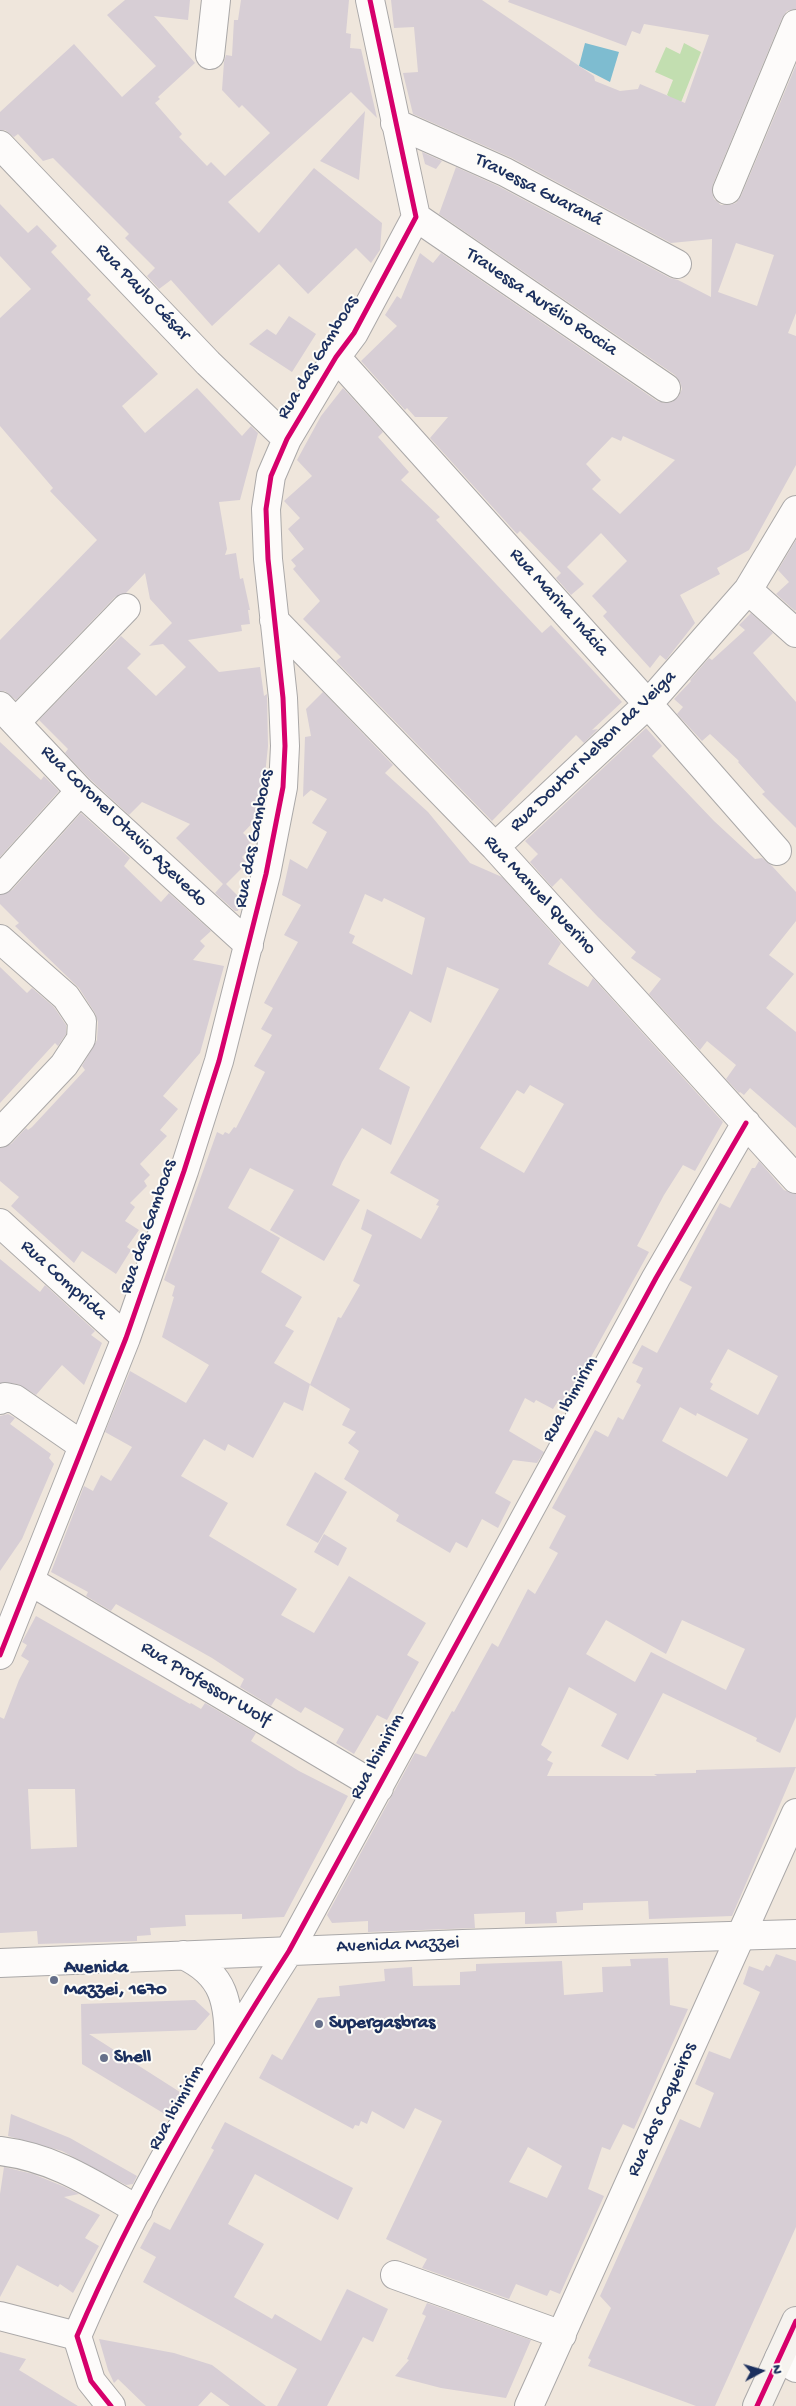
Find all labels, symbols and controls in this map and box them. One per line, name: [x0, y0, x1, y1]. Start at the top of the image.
street label: Travessa Guaraná: [470, 149, 606, 233]
street label: Rua Paulo César: [90, 239, 194, 347]
street label: Travessa Aurélio Roccia: [461, 244, 621, 362]
street label: Rua das Gamboas: [273, 292, 365, 424]
street label: Rua Marina Inácia: [503, 544, 613, 662]
street label: Rua Doutor Nelson da Veiga: [506, 666, 682, 838]
street label: Rua Coronel Otavio Azevedo: [35, 741, 211, 913]
street label: Rua das Gamboas: [230, 768, 280, 910]
street label: Rua Manuel Querino: [478, 831, 600, 961]
street label: Rua das Gamboas: [115, 1157, 183, 1297]
street label: Rua Comprida: [15, 1236, 111, 1326]
street label: Rua Ibimirim: [538, 1353, 604, 1447]
street label: Rua Professor Wolf: [136, 1637, 274, 1733]
street label: Rua Ibimirim: [346, 1710, 410, 1804]
street label: Avenida Mazzei: [336, 1932, 460, 1960]
place label: Avenida Mazzei, 1670: [64, 1958, 167, 2002]
marker: Avenida Mazzei, 1670: [48, 1974, 60, 1986]
place label: Supergasbras: [329, 2013, 435, 2035]
marker: Supergasbras: [313, 2018, 325, 2030]
street label: Rua dos Coqueiros: [623, 2039, 703, 2181]
place label: Shell: [114, 2047, 151, 2069]
marker: Shell: [98, 2052, 110, 2064]
street label: Rua Ibimirim: [144, 2061, 210, 2155]
north arrow: [736, 2346, 786, 2396]
text: N: [767, 2364, 785, 2375]

